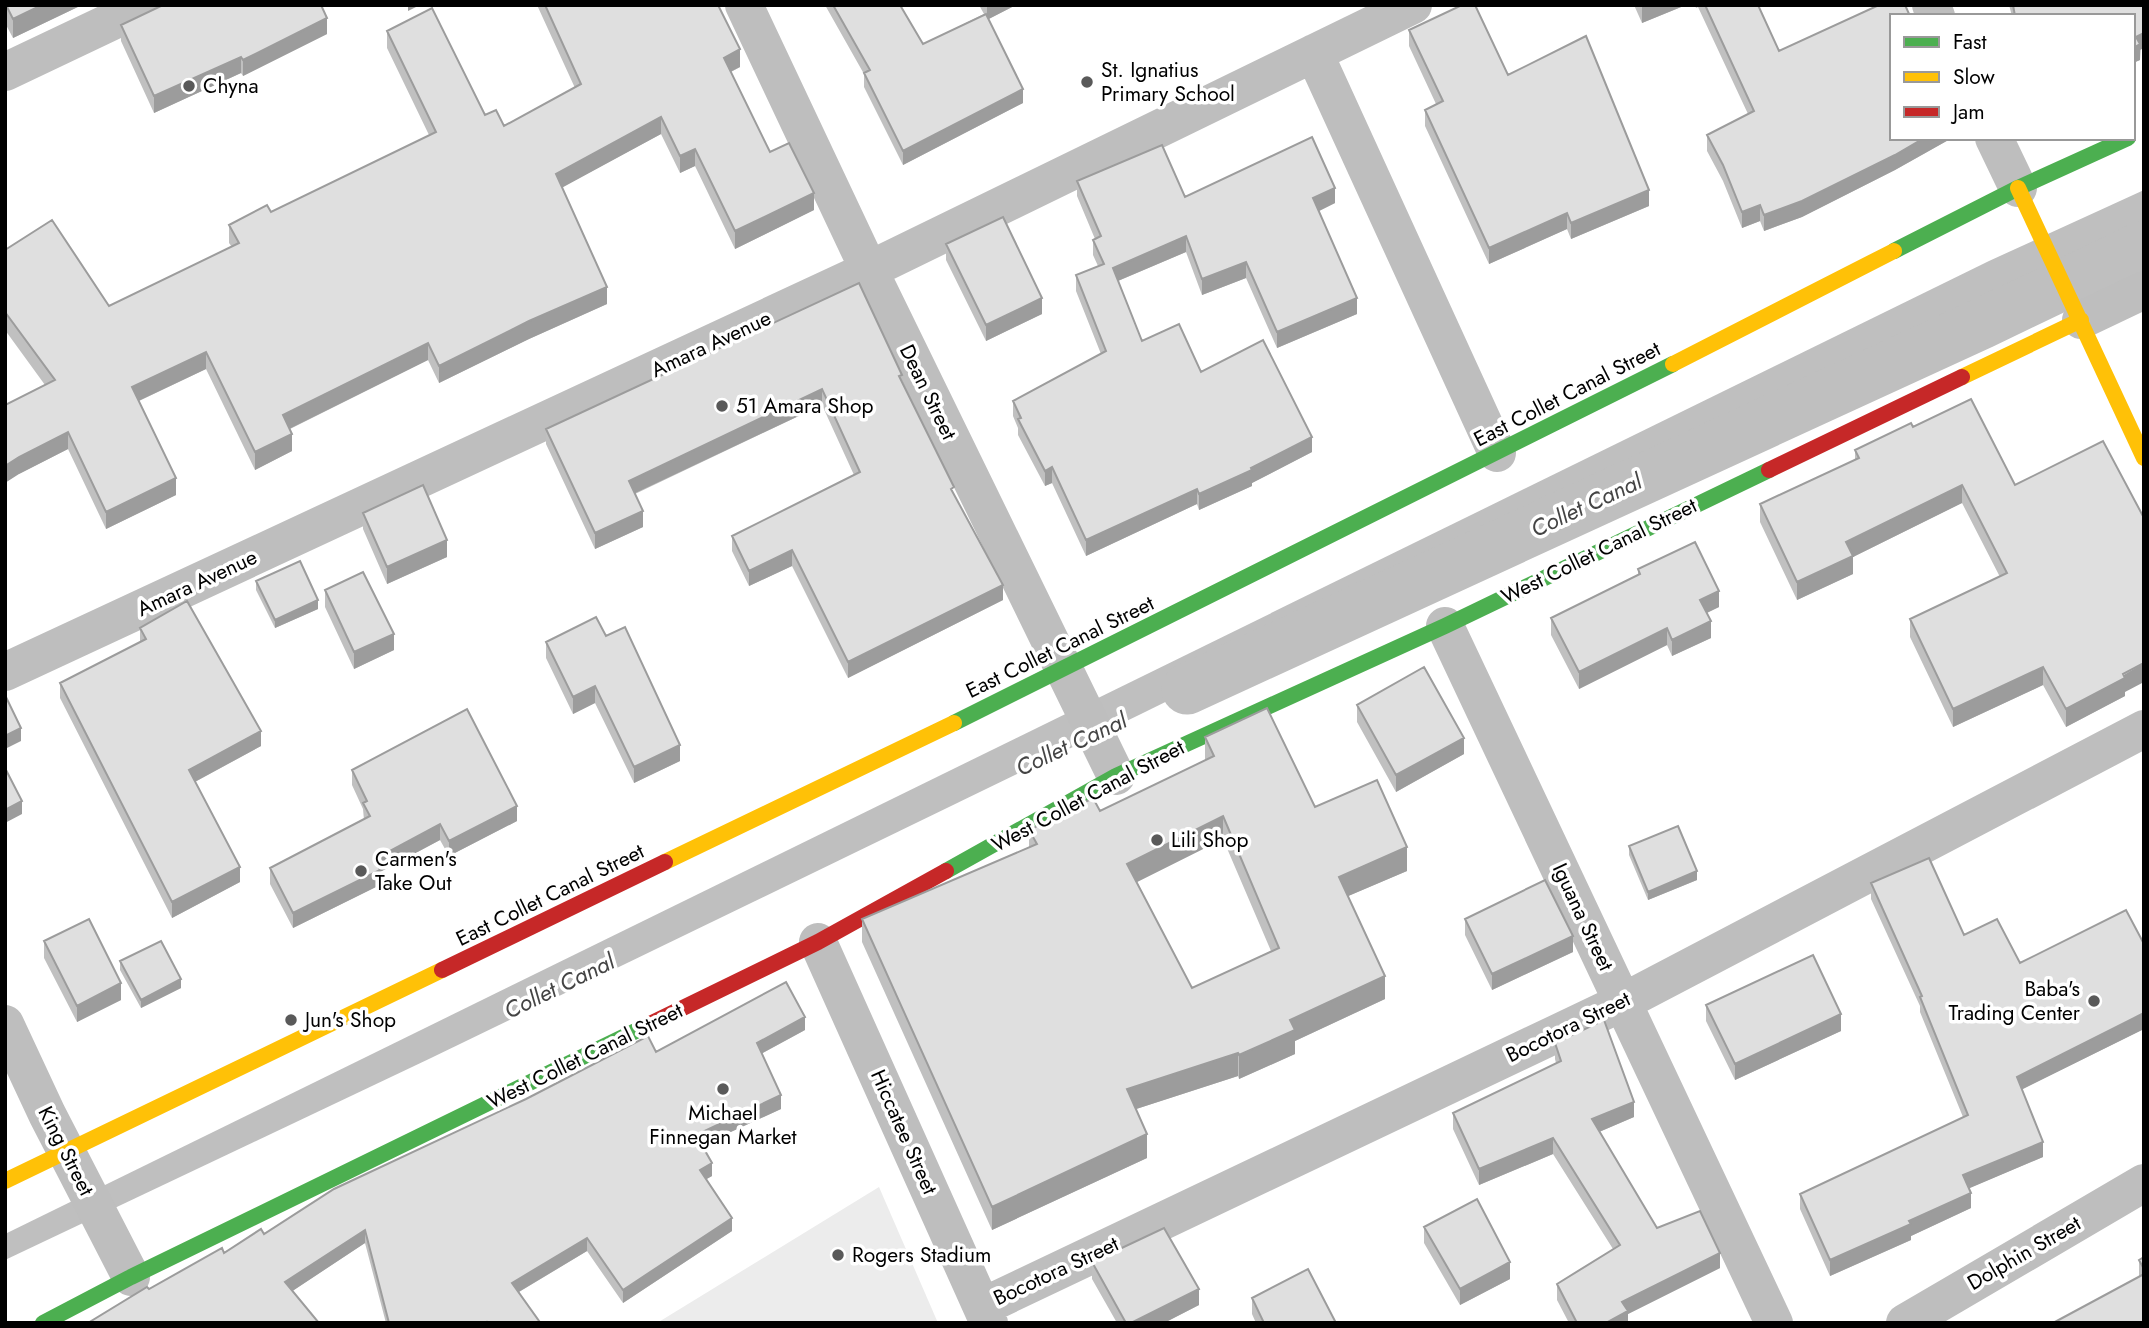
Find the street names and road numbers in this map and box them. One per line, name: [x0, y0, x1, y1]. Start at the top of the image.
street label: Amara Avenue: [646, 303, 776, 385]
street label: East Collet Canal Street: [1468, 334, 1666, 454]
street label: Dean Street: [892, 339, 964, 445]
street label: West Collet Canal Street: [1496, 491, 1702, 611]
street label: Amara Avenue: [132, 542, 262, 624]
street label: East Collet Canal Street: [961, 588, 1159, 706]
street label: West Collet Canal Street: [986, 732, 1190, 860]
street label: East Collet Canal Street: [451, 836, 649, 954]
street label: Iguana Street: [1545, 858, 1621, 976]
street label: Bocotora Street: [1501, 984, 1635, 1070]
street label: West Collet Canal Street: [482, 996, 688, 1116]
street label: Hiccatee Street: [863, 1065, 945, 1199]
street label: King Street: [31, 1101, 101, 1201]
street label: Dolphin Street: [1962, 1208, 2086, 1298]
street label: Bocotora Street: [989, 1229, 1123, 1313]

